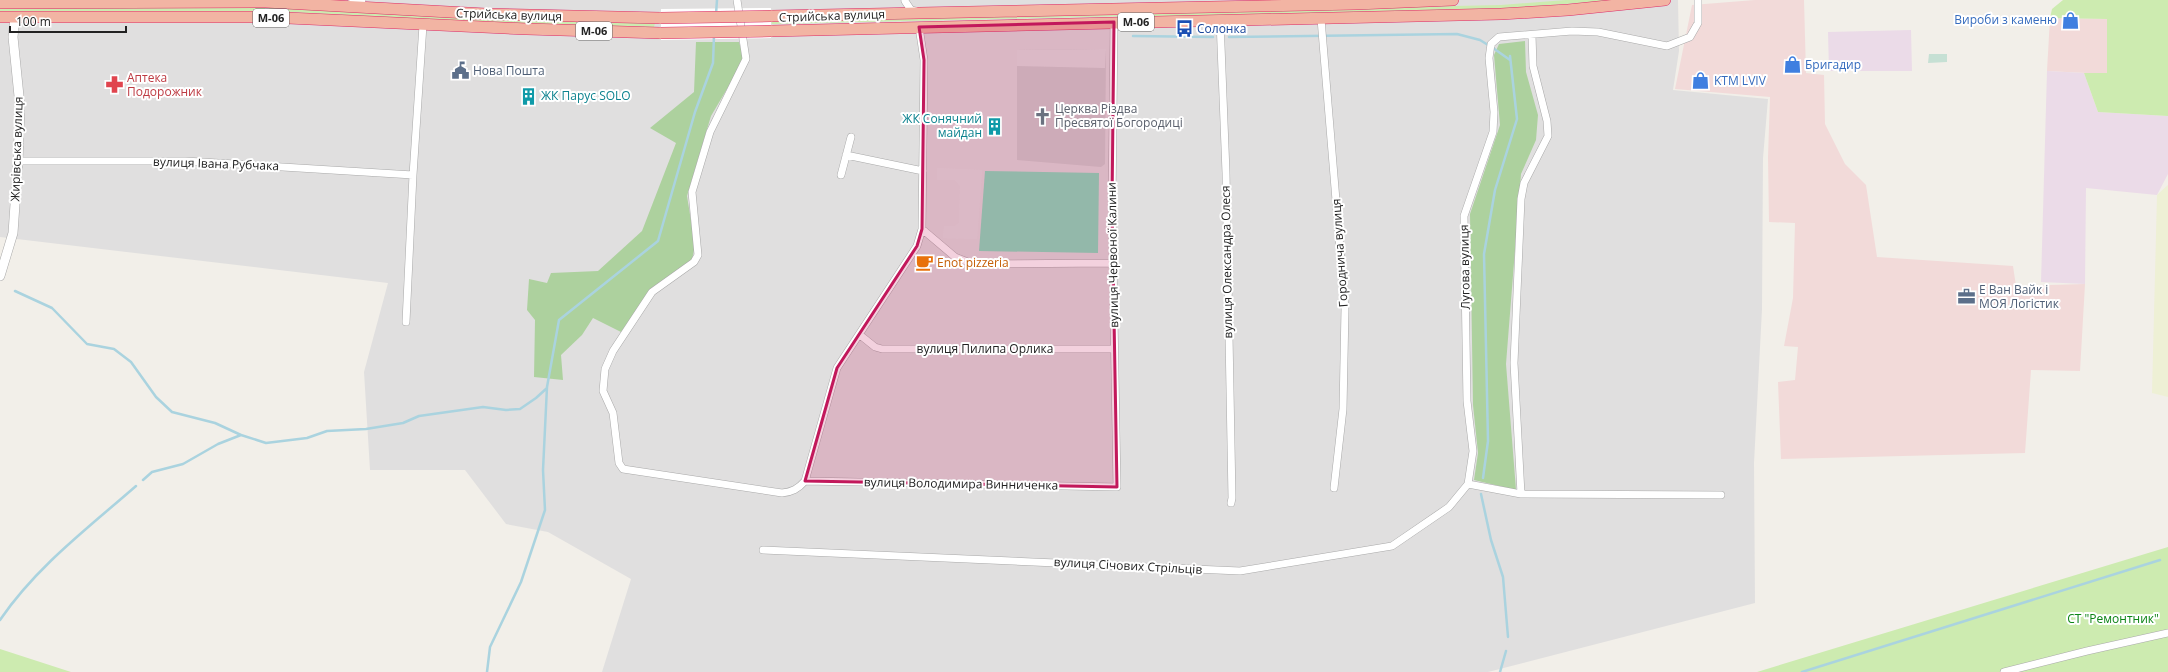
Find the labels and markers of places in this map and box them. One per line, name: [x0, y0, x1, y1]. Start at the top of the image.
shop icon: Вироби з каменю: [2060, 10, 2080, 30]
place label: Вироби з каменю: [1954, 11, 2057, 28]
bus stop icon: Солонка: [1174, 19, 1194, 39]
place label: Солонка: [1197, 20, 1246, 37]
shop icon: Бригадир: [1782, 55, 1802, 75]
place label: Бригадир: [1805, 56, 1861, 73]
public building icon: Нова Пошта: [450, 61, 470, 81]
place label: Нова Пошта: [473, 62, 545, 79]
place label: Аптека Подорожник: [127, 69, 203, 100]
shop icon: KTM LVIV: [1691, 71, 1711, 91]
place label: KTM LVIV: [1714, 72, 1767, 89]
pharmacy icon: Аптека Подорожник: [104, 75, 124, 95]
building icon: ЖК Парус SOLO: [518, 86, 538, 106]
place label: ЖК Парус SOLO: [541, 87, 631, 104]
place label: Церква Різдва Пресвятої Богородиці: [1055, 100, 1183, 131]
church icon: Церква Різдва Пресвятої Богородиці: [1032, 106, 1052, 126]
place label: ЖК Сонячний майдан: [902, 110, 982, 141]
building icon: ЖК Сонячний майдан: [985, 116, 1005, 136]
cafe icon: Enot pizzeria: [914, 253, 934, 273]
place label: Enot pizzeria: [937, 254, 1009, 271]
place label: Е Ван Вайк і МОЯ Логістик: [1979, 281, 2060, 312]
office icon: Е Ван Вайк і МОЯ Логістик: [1956, 287, 1976, 307]

